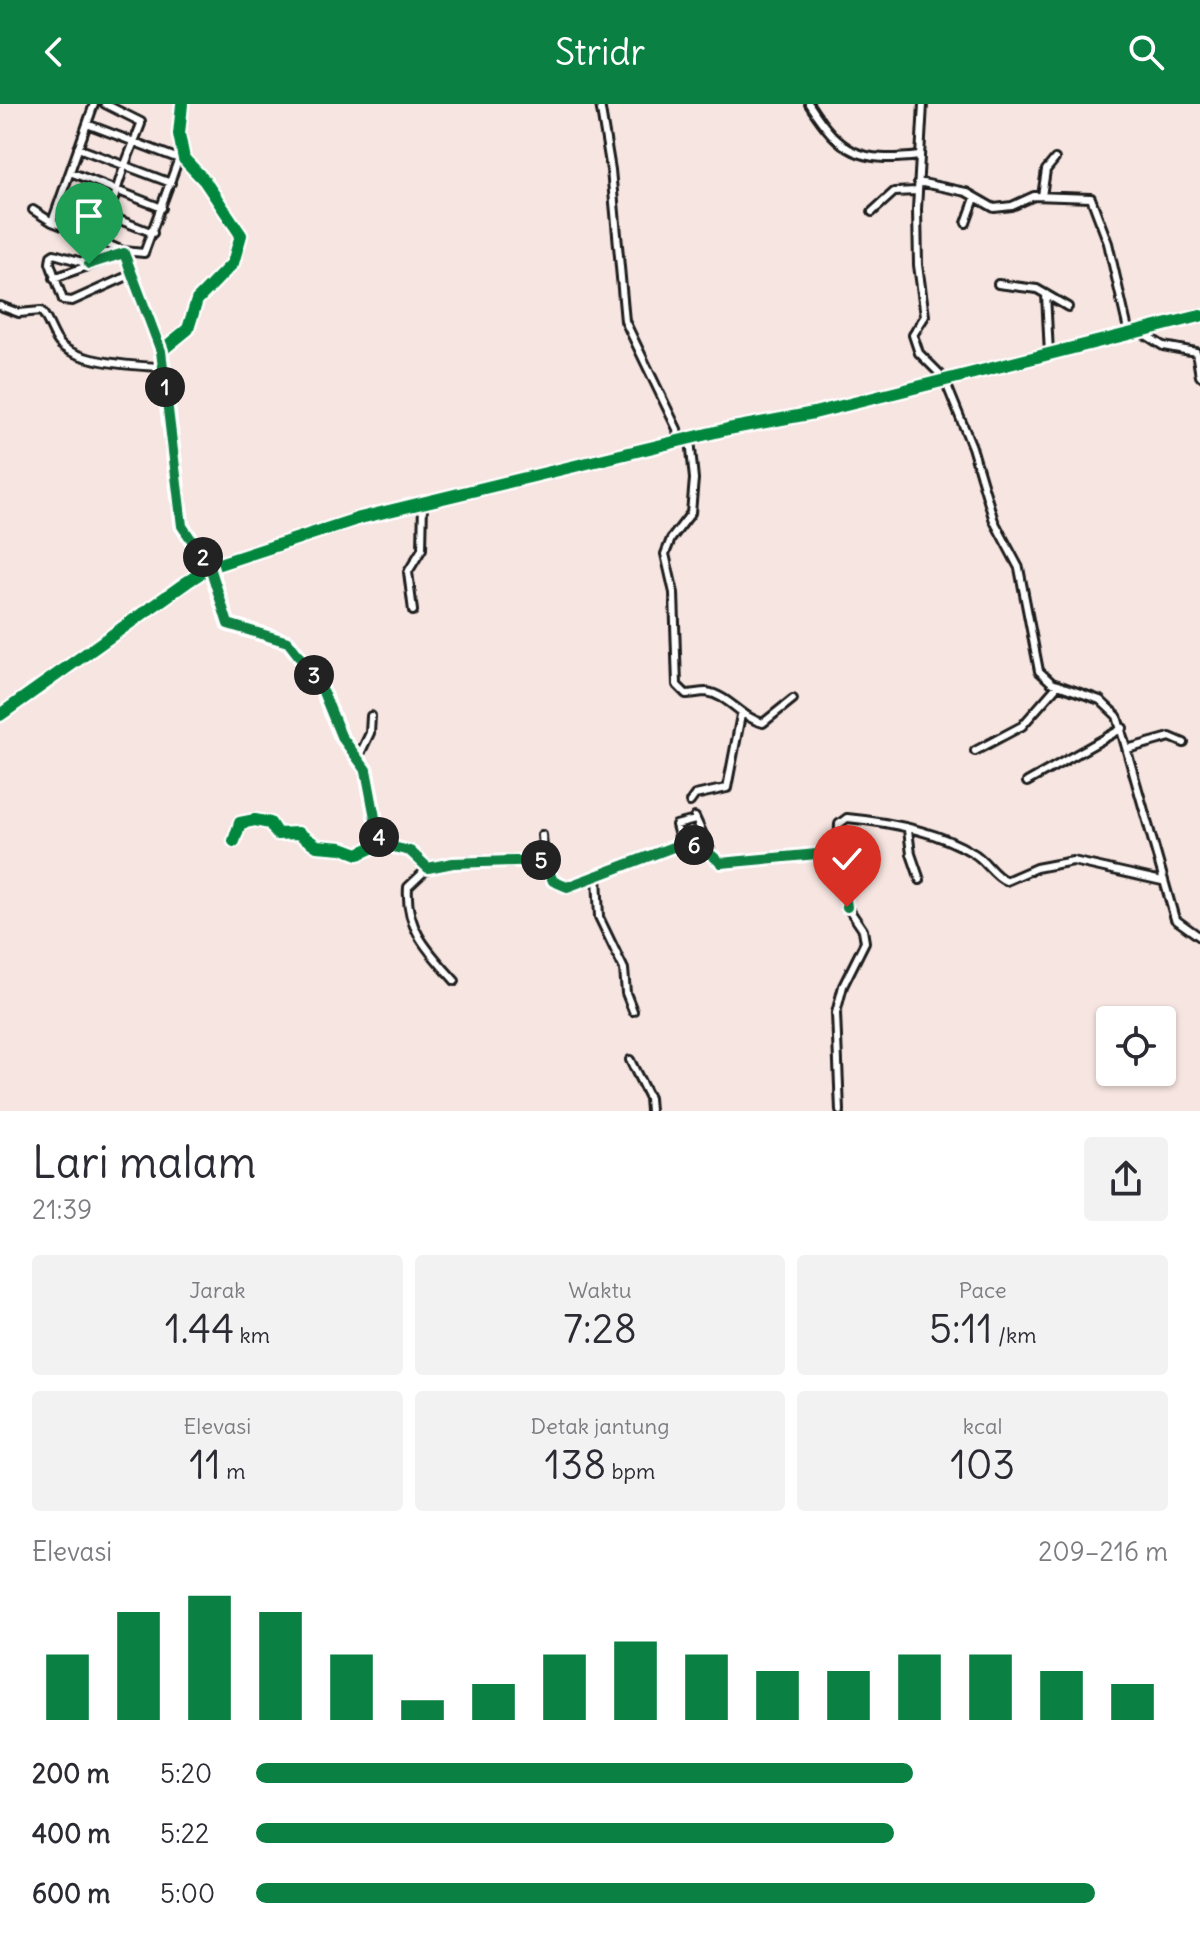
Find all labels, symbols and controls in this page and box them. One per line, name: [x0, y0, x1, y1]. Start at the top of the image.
icon: back: [32, 30, 76, 74]
text: Stridr: [555, 30, 645, 75]
icon: search: [1124, 30, 1168, 74]
pin: [55, 182, 123, 264]
icon: arrive: [67, 194, 111, 238]
pin: 1: [145, 367, 185, 407]
text: 1: [161, 373, 169, 401]
pin: 2: [183, 537, 223, 577]
text: 2: [197, 543, 209, 571]
pin: 3: [294, 655, 334, 695]
text: 3: [308, 661, 320, 689]
pin: 4: [359, 817, 399, 857]
text: 4: [373, 823, 385, 851]
pin: 6: [674, 825, 714, 865]
pin: [813, 825, 881, 907]
text: 6: [688, 831, 700, 859]
icon: check: [825, 837, 869, 881]
pin: 5: [521, 840, 561, 880]
text: 5: [535, 846, 547, 874]
map controls: [1096, 1006, 1176, 1086]
button: locate: [1096, 1006, 1176, 1086]
text: Lari malam: [32, 1135, 256, 1190]
button: share: [1084, 1137, 1168, 1221]
text: 21:39: [32, 1193, 92, 1226]
text: Jarak: [189, 1276, 245, 1304]
text: Waktu: [568, 1276, 632, 1304]
text: Pace: [959, 1276, 1007, 1304]
text: 1.44: [165, 1304, 234, 1354]
text: 7:28: [563, 1304, 637, 1354]
text: 5:11: [929, 1304, 993, 1354]
text: km: [234, 1321, 270, 1349]
text: /km: [993, 1321, 1036, 1349]
text: Elevasi: [183, 1412, 251, 1440]
text: Detak jantung: [530, 1412, 670, 1440]
text: kcal: [963, 1412, 1002, 1440]
text: 11: [189, 1440, 221, 1490]
text: 138: [545, 1440, 606, 1490]
text: 103: [950, 1440, 1015, 1490]
text: m: [221, 1457, 245, 1485]
text: bpm: [606, 1457, 655, 1485]
text: Elevasi: [32, 1535, 112, 1568]
text: 209–216 m: [1038, 1535, 1168, 1568]
text: 200 m: [32, 1757, 109, 1790]
text: 5:20: [160, 1757, 212, 1790]
text: 400 m: [32, 1817, 110, 1850]
text: 5:22: [160, 1817, 209, 1850]
text: 600 m: [32, 1877, 110, 1910]
text: 5:00: [160, 1877, 215, 1910]

